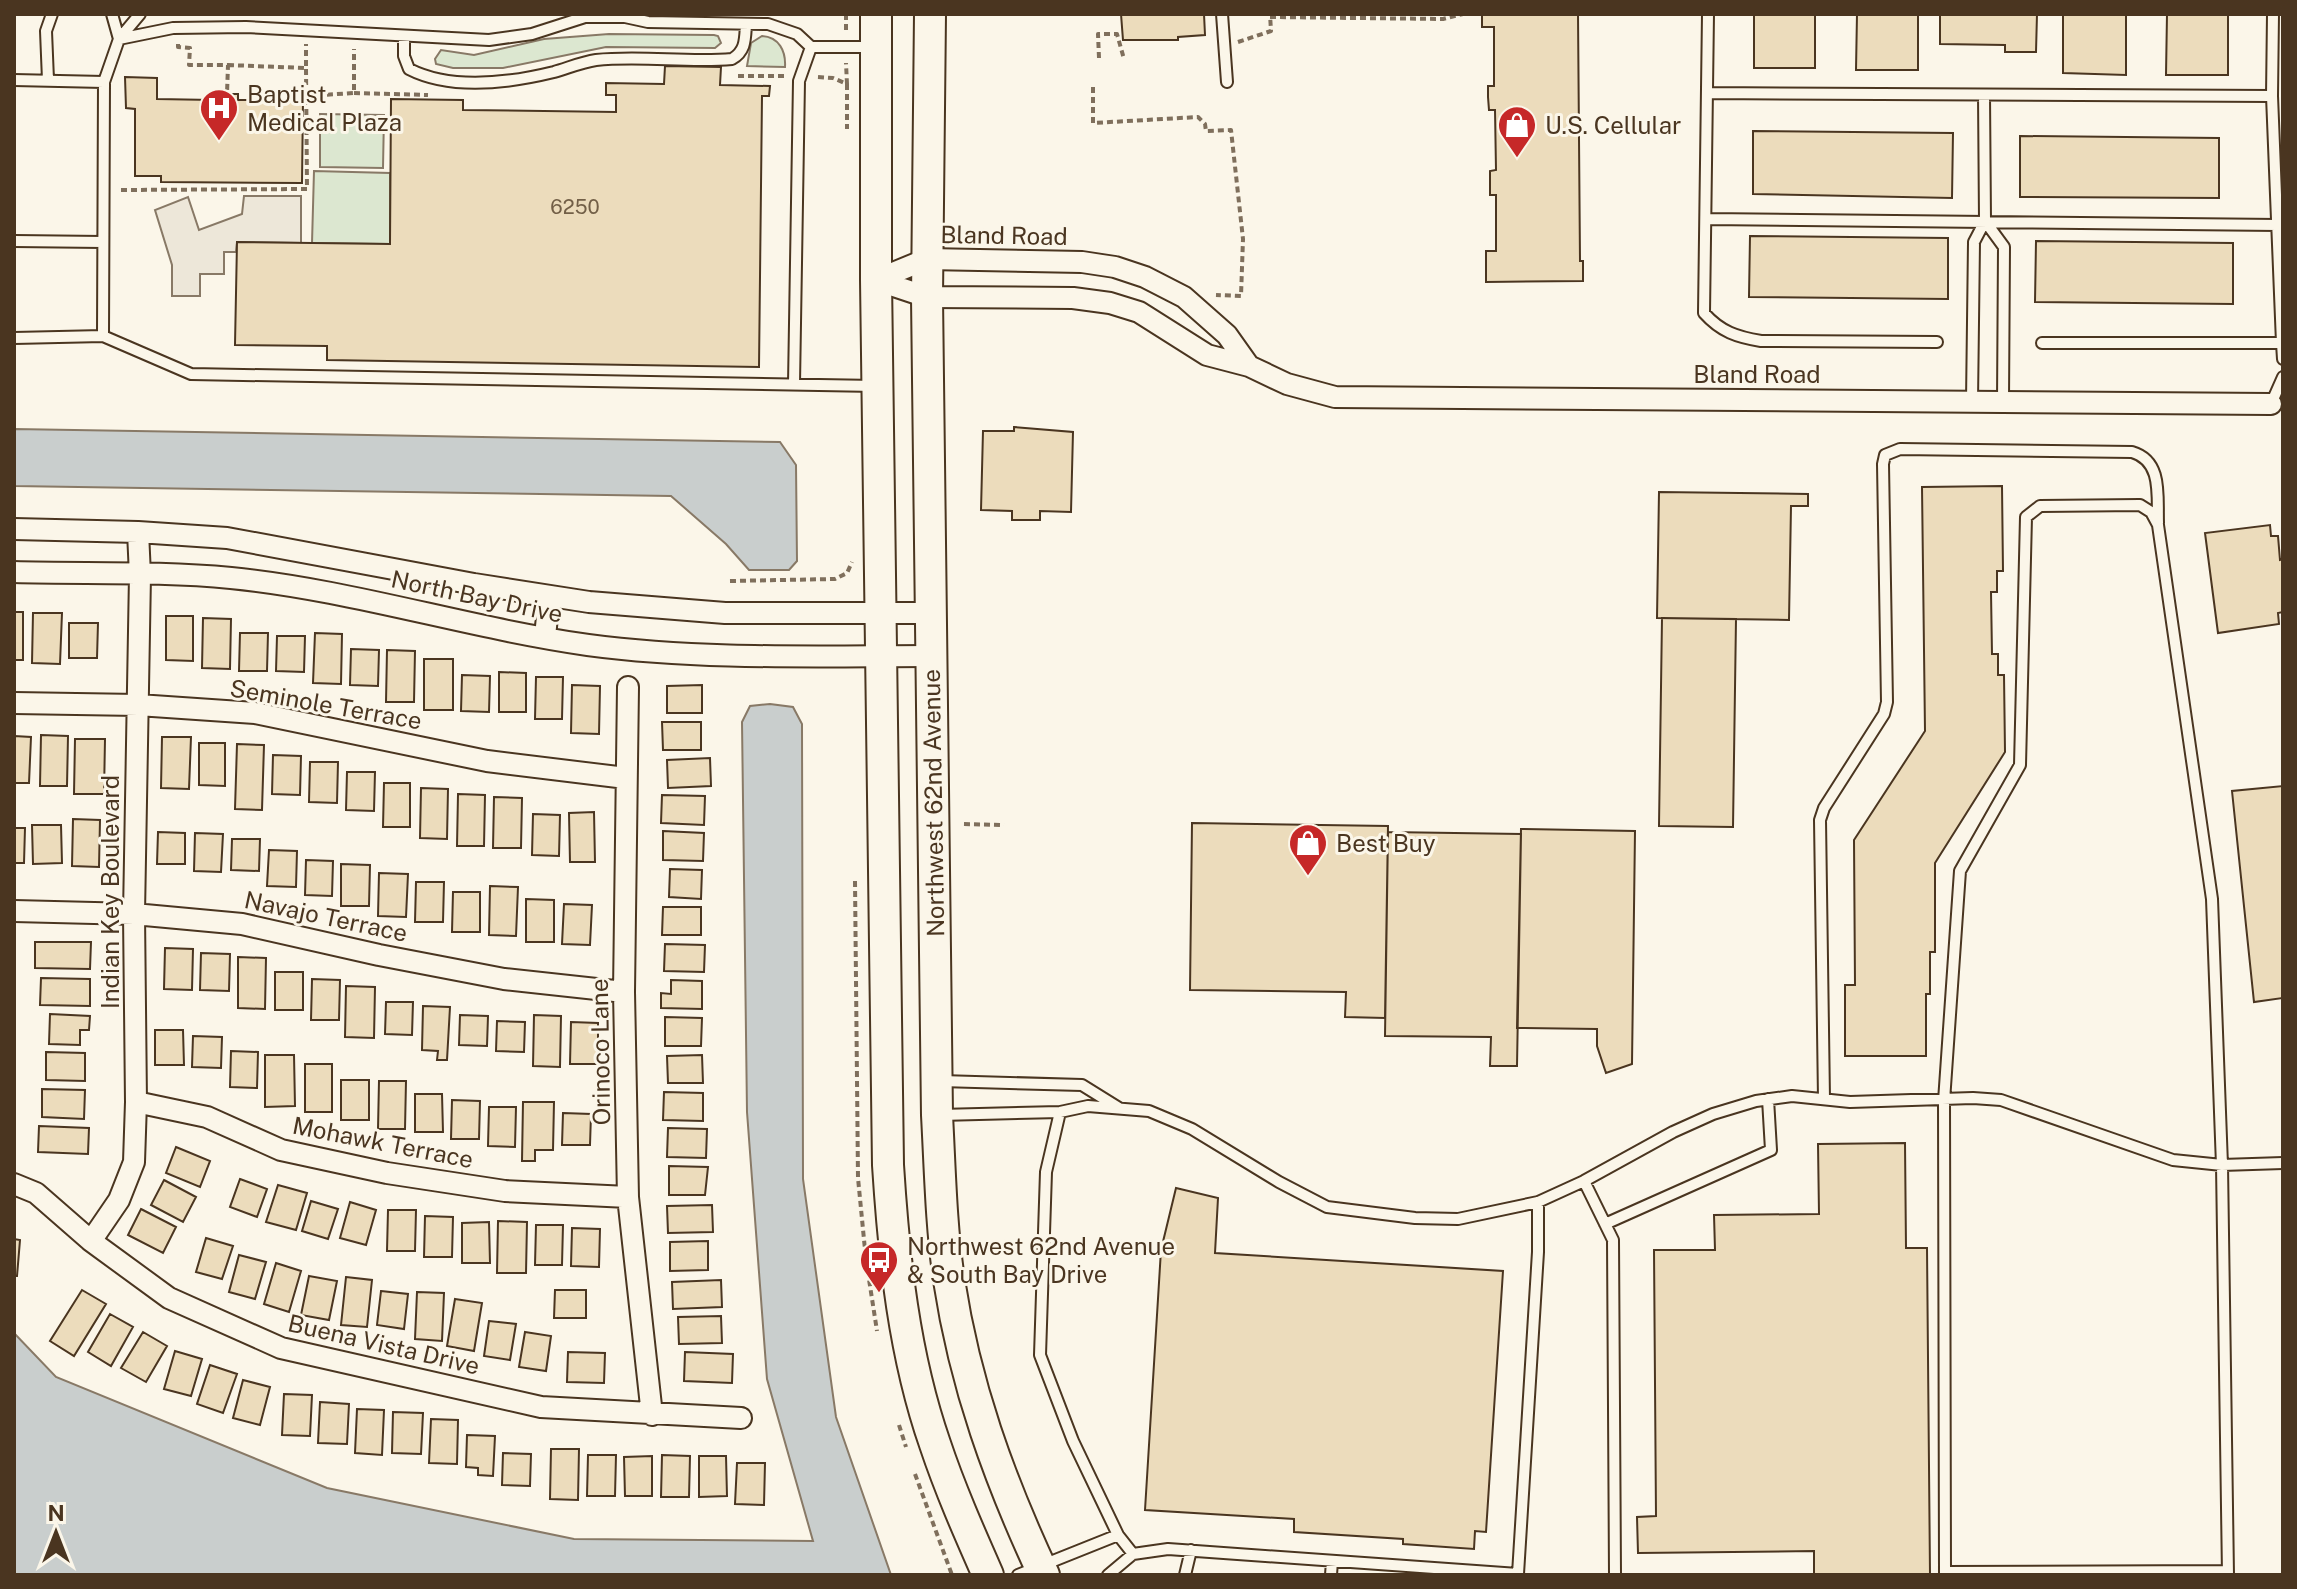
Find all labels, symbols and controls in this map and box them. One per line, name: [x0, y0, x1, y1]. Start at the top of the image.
place label: Baptist Medical Plaza: [247, 80, 402, 136]
hospital icon: Baptist Medical Plaza: [198, 87, 240, 142]
shop icon: U.S. Cellular: [1496, 104, 1538, 159]
place label: U.S. Cellular: [1545, 111, 1681, 139]
house number: 6250: [550, 195, 600, 219]
street label: Bland Road: [940, 220, 1068, 250]
street label: Bland Road: [1693, 360, 1821, 388]
street label: North Bay Drive: [389, 564, 565, 628]
street label: Northwest 62nd Avenue: [917, 669, 949, 937]
street label: Seminole Terrace: [228, 673, 424, 735]
street label: Indian Key Boulevard: [96, 775, 124, 1009]
shop icon: Best Buy: [1287, 822, 1329, 877]
place label: Best Buy: [1336, 829, 1436, 857]
street label: Navajo Terrace: [242, 885, 410, 947]
street label: Orinoco Lane: [585, 978, 615, 1126]
street label: Mohawk Terrace: [290, 1111, 476, 1173]
place label: Northwest 62nd Avenue & South Bay Drive: [907, 1232, 1175, 1288]
bus stop icon: Northwest 62nd Avenue & South Bay Drive: [858, 1239, 900, 1294]
street label: Buena Vista Drive: [285, 1308, 483, 1380]
north arrow: [16, 1493, 96, 1573]
text: N: [47, 1500, 65, 1526]

